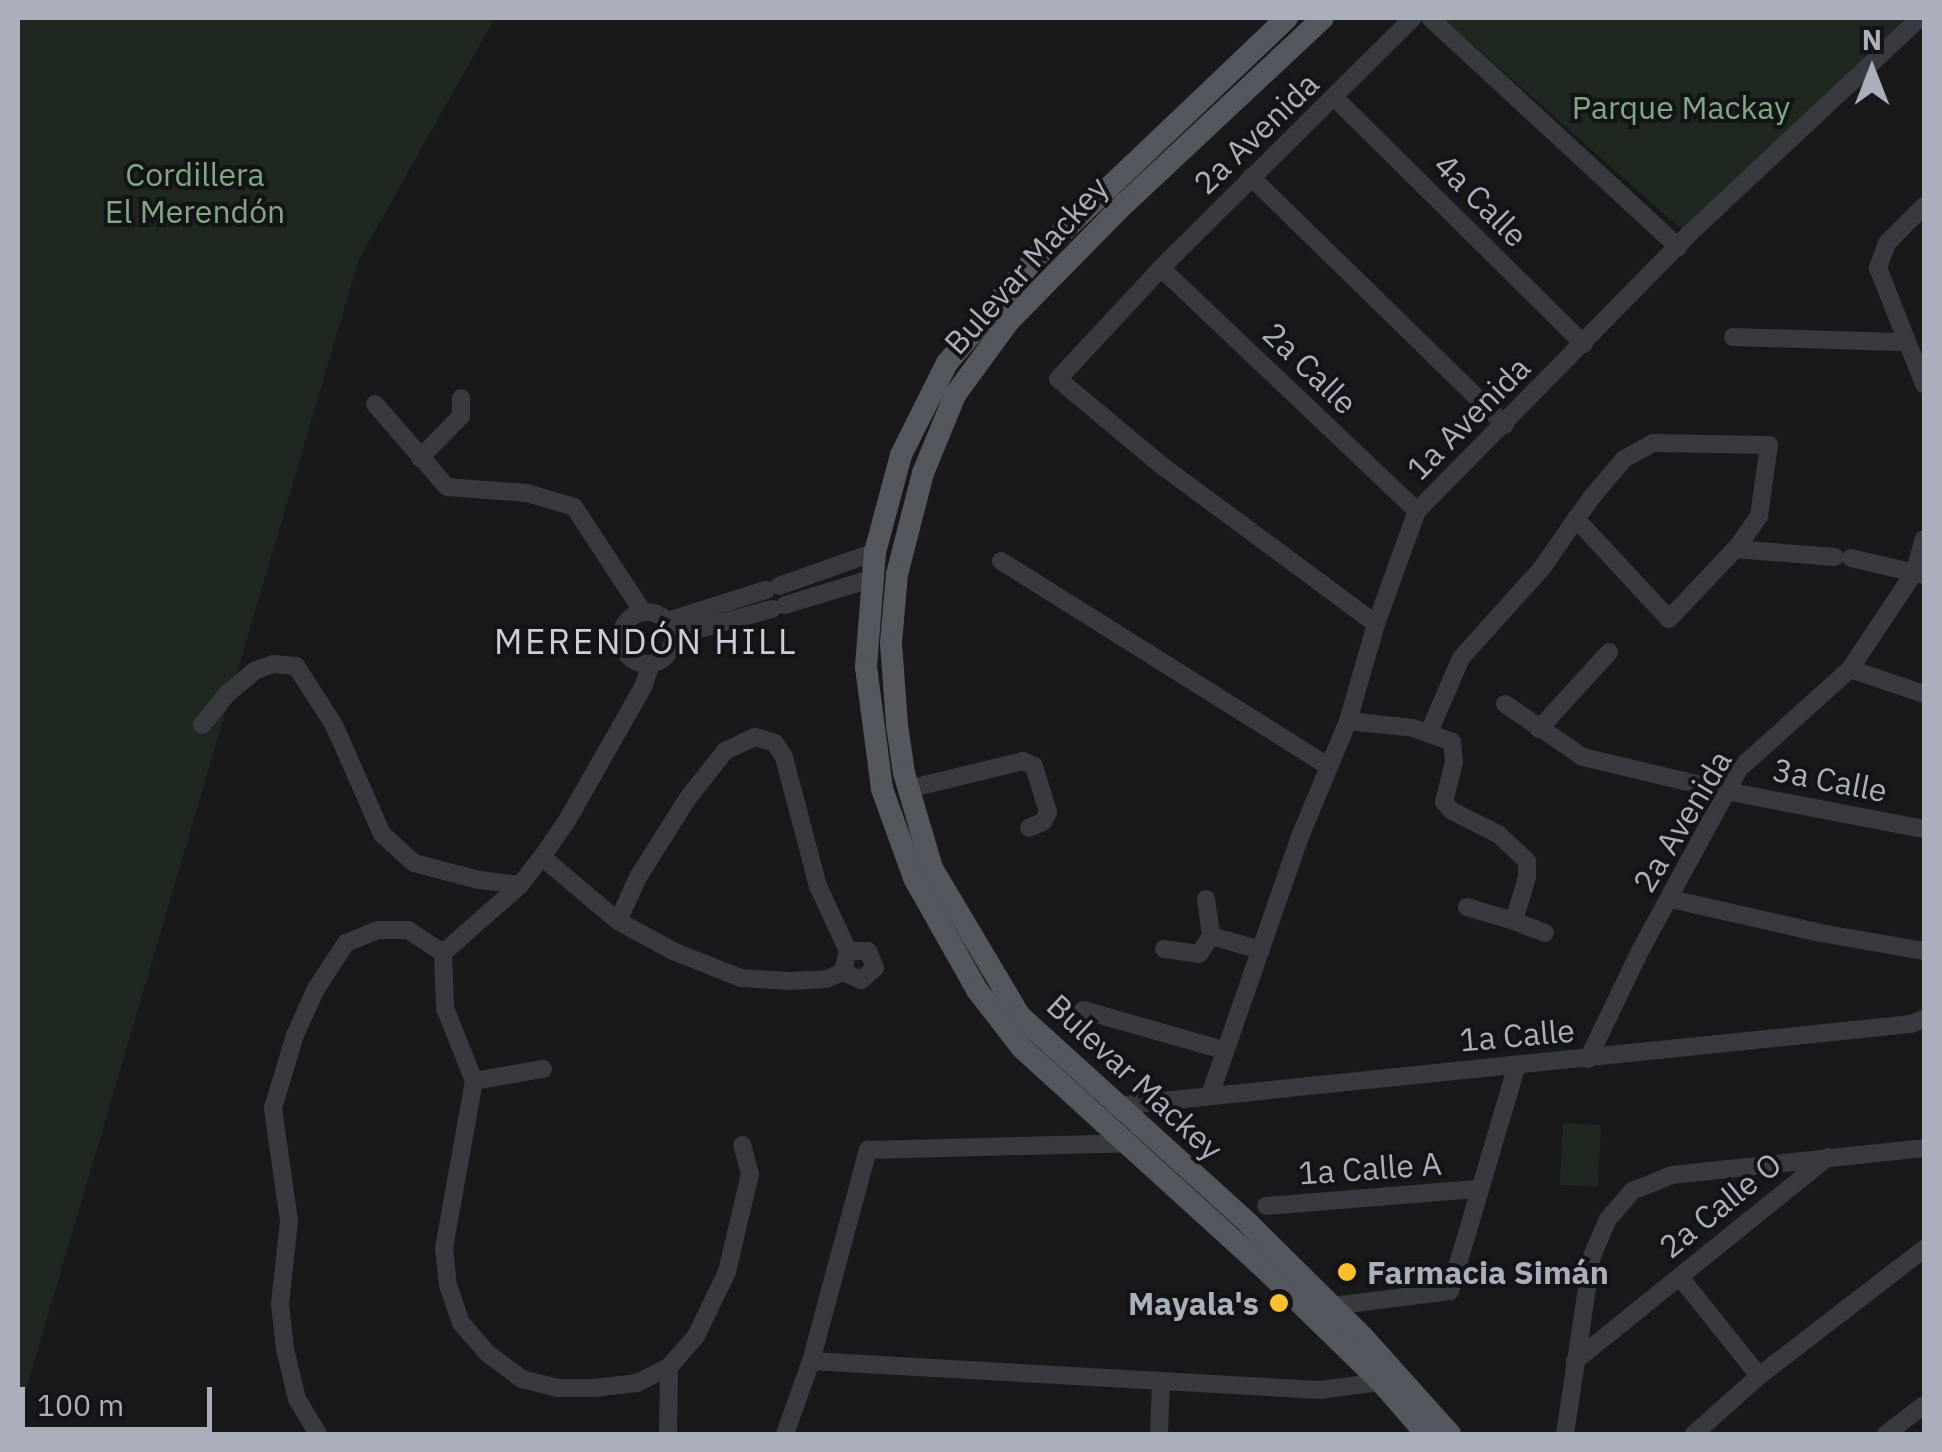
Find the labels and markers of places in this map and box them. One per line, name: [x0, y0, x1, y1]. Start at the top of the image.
place label: Farmacia Simán: [1367, 1253, 1609, 1291]
marker: Farmacia Simán: [1336, 1261, 1358, 1283]
place label: Mayala's: [1128, 1284, 1259, 1322]
marker: Mayala's: [1268, 1292, 1290, 1314]

